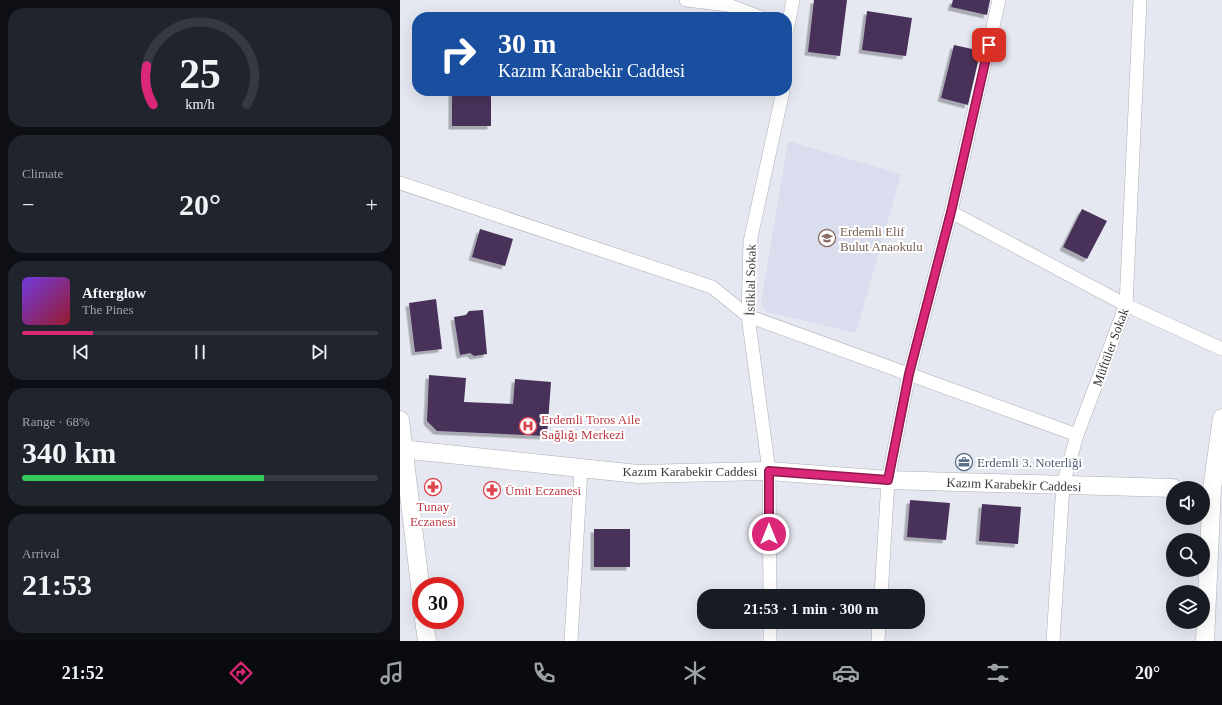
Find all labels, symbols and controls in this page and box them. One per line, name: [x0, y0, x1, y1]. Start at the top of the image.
icon: right: [432, 28, 484, 80]
text: 30 m: [498, 28, 556, 59]
pin: [972, 28, 1006, 62]
icon: arrive: [978, 34, 1000, 56]
text: 25: [179, 51, 221, 97]
text: Kazım Karabekir Caddesi: [498, 61, 685, 81]
text: km/h: [185, 96, 215, 112]
text: Climate: [22, 166, 63, 181]
text: 20°: [179, 188, 221, 221]
text: −: [22, 192, 34, 217]
text: +: [366, 192, 378, 217]
place label: Erdemli Elif Bulut Anaokulu: [840, 224, 923, 254]
school or university icon: Erdemli Elif Bulut Anaokulu: [817, 228, 837, 248]
street label: İstiklal Sokak: [742, 243, 759, 316]
text: Afterglow: [82, 285, 146, 301]
text: The Pines: [82, 302, 134, 317]
street label: Müftüler Sokak: [1089, 306, 1132, 388]
icon: previous: [70, 341, 92, 363]
icon: pause: [189, 341, 211, 363]
icon: next: [308, 341, 330, 363]
place label: Erdemli Toros Aile Sağlığı Merkezi: [541, 412, 640, 442]
text: Range · 68%: [22, 414, 90, 429]
hospital icon: Erdemli Toros Aile Sağlığı Merkezi: [518, 416, 538, 436]
text: 340 km: [22, 436, 116, 469]
office icon: Erdemli 3. Noterliği: [954, 452, 974, 472]
place label: Erdemli 3. Noterliği: [977, 455, 1082, 470]
street label: Kazım Karabekir Caddesi: [622, 464, 758, 479]
street label: Kazım Karabekir Caddesi: [946, 475, 1082, 494]
pharmacy icon: Tunay Eczanesi: [423, 477, 443, 497]
pharmacy icon: Ümit Eczanesi: [482, 480, 502, 500]
map controls: [1166, 481, 1210, 629]
button: sound: [1166, 481, 1210, 525]
place label: Ümit Eczanesi: [505, 483, 582, 498]
place label: Tunay Eczanesi: [410, 499, 456, 529]
position arrow: [748, 513, 790, 555]
button: search: [1166, 533, 1210, 577]
text: Arrival: [22, 546, 60, 561]
text: 21:53: [22, 568, 92, 601]
speed limit sign: 30: [412, 577, 464, 629]
button: layers: [1166, 585, 1210, 629]
text: 21:53 · 1 min · 300 m: [744, 601, 879, 617]
icon: directions: [227, 659, 255, 687]
icon: music: [378, 659, 406, 687]
icon: phone: [530, 659, 558, 687]
icon: climate: [681, 659, 709, 687]
icon: car: [832, 659, 860, 687]
icon: filters: [984, 659, 1012, 687]
text: 21:52: [62, 663, 104, 683]
text: 20°: [1135, 663, 1160, 683]

